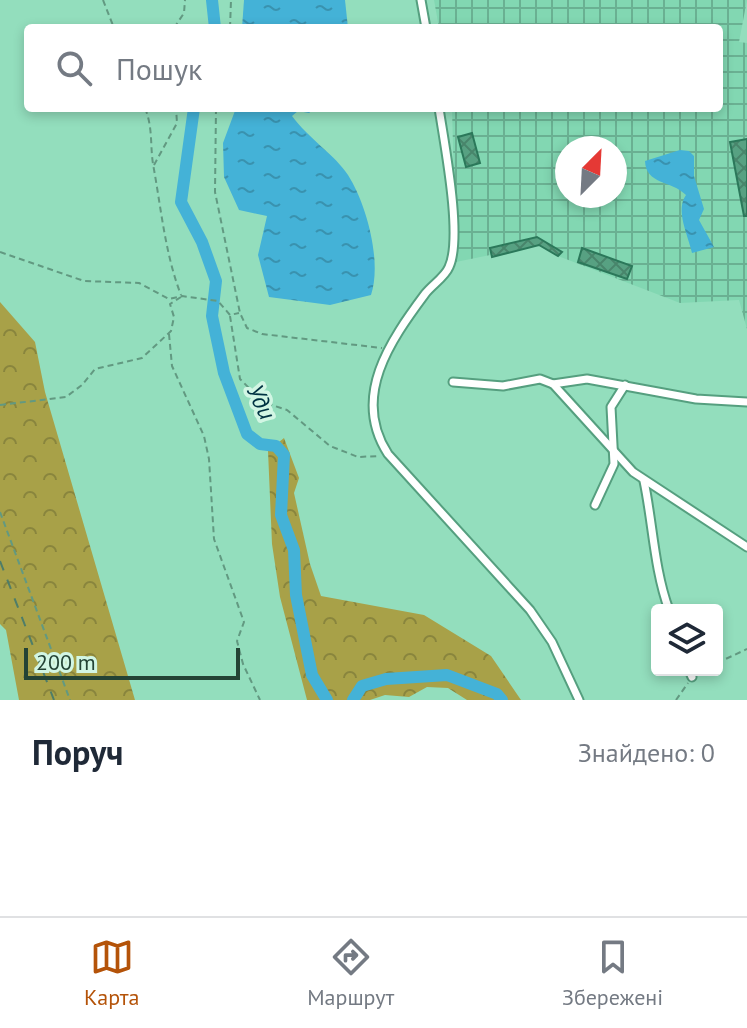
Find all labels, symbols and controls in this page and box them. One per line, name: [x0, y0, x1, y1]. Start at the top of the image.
search box: [24, 24, 723, 112]
icon: search: [52, 46, 96, 90]
text: Пошук: [116, 49, 202, 88]
north arrow: [555, 136, 627, 208]
water label: Уди: [240, 379, 283, 425]
map controls: [651, 604, 723, 676]
button: layers: [651, 604, 723, 676]
scale bar: [24, 644, 240, 680]
text: 200 m: [36, 648, 96, 676]
text: Поруч: [32, 730, 123, 774]
text: Знайдено: 0: [578, 736, 715, 769]
tab: Карта: [84, 935, 139, 1011]
tab: Маршрут: [307, 935, 394, 1011]
tab: Збережені: [562, 935, 663, 1011]

